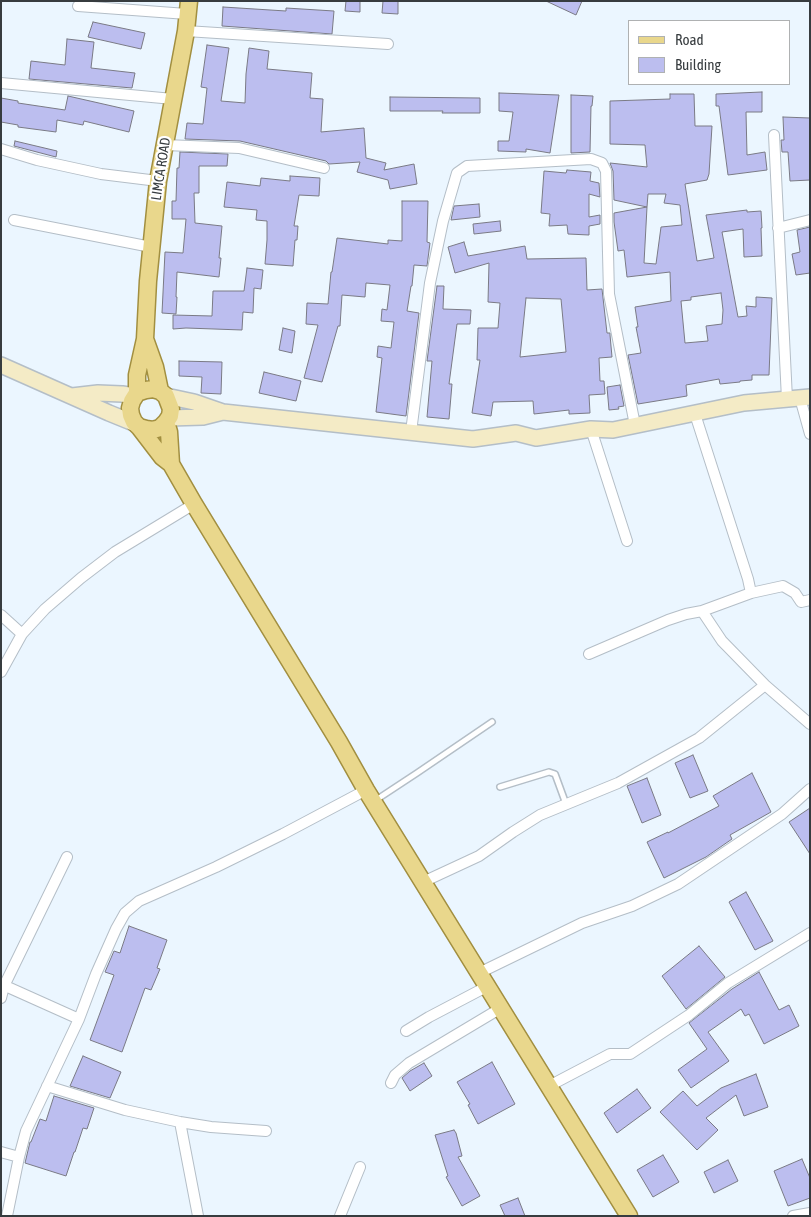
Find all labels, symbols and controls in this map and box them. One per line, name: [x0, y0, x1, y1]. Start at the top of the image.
legend: [628, 20, 791, 85]
text: Road: [675, 31, 704, 48]
text: Building: [675, 56, 721, 73]
street label: LIMCA ROAD: [148, 136, 174, 202]

